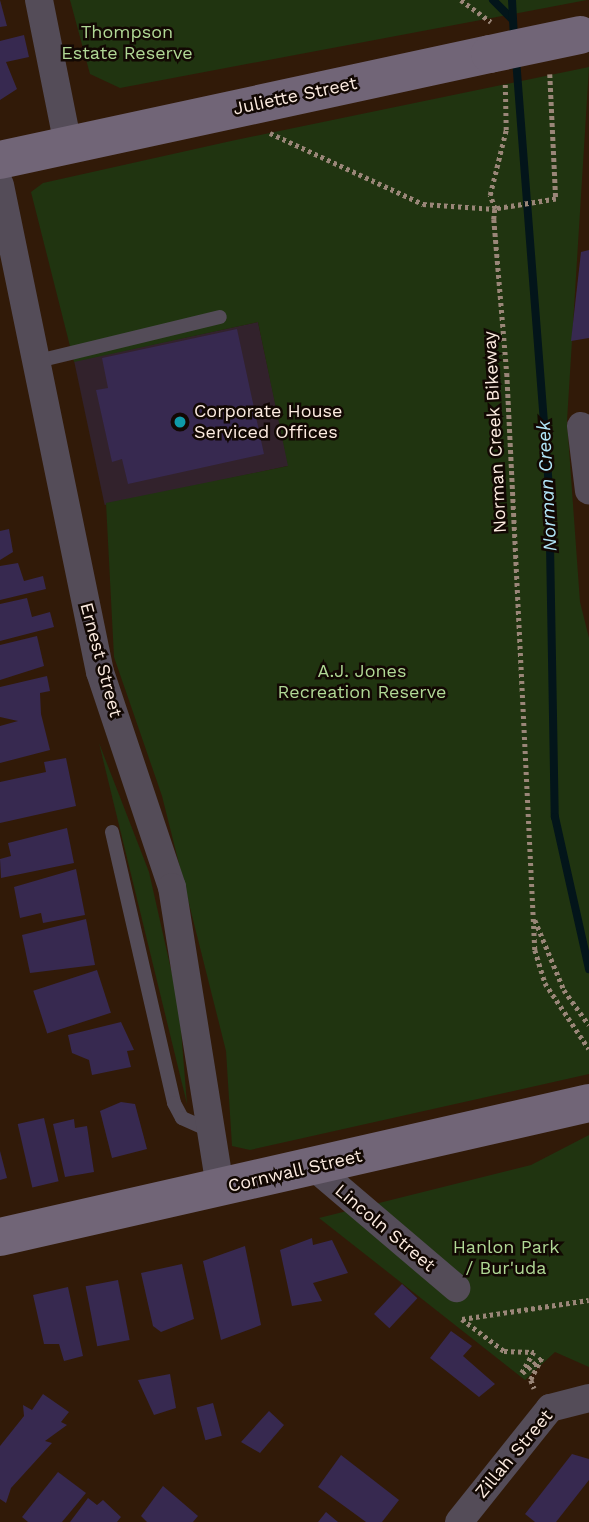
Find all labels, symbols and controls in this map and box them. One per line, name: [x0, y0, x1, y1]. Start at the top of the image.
park label: Thompson Estate Reserve: [61, 22, 193, 64]
street label: Juliette Street: [231, 72, 359, 120]
street label: Norman Creek Bikeway: [479, 330, 511, 534]
place label: Corporate House Serviced Offices: [194, 401, 342, 444]
marker: Corporate House Serviced Offices: [172, 414, 188, 430]
water label: Norman Creek: [532, 420, 562, 552]
street label: Ernest Street: [75, 600, 127, 720]
park label: A.J. Jones Recreation Reserve: [278, 661, 446, 704]
street label: Cornwall Street: [225, 1145, 365, 1197]
street label: Lincoln Street: [330, 1180, 440, 1276]
park label: Hanlon Park / Bur'uda: [453, 1237, 559, 1280]
street label: Zillah Street: [471, 1405, 557, 1503]

